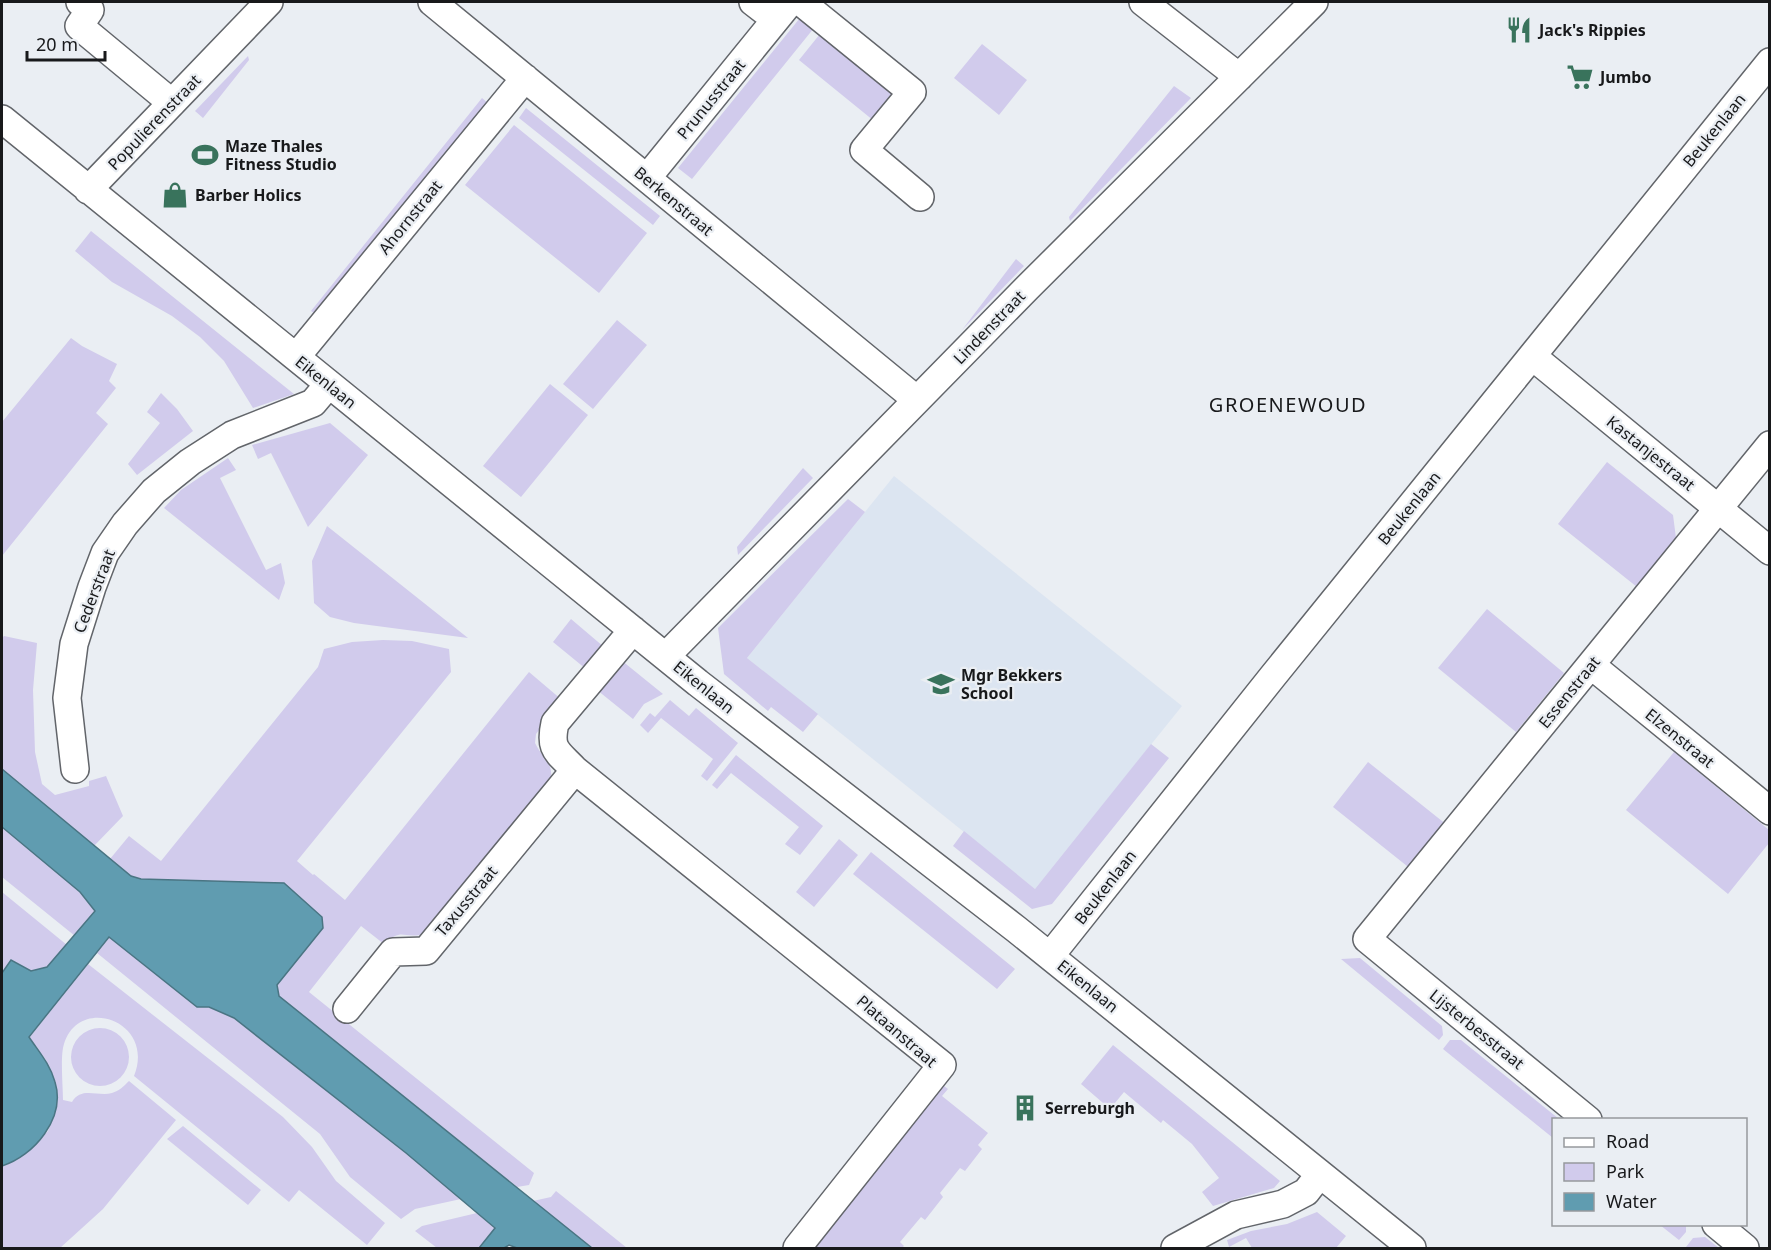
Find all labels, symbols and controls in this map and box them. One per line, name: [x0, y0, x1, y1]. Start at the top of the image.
restaurant icon: Jack's Rippies: [1504, 15, 1534, 45]
place label: Jack's Rippies: [1537, 19, 1646, 41]
scale bar: [27, 24, 105, 62]
text: 20 m: [36, 32, 78, 56]
street label: Prunusstraat: [672, 54, 750, 144]
supermarket icon: Jumbo: [1565, 62, 1595, 92]
place label: Jumbo: [1598, 66, 1651, 88]
street label: Populierenstraat: [103, 69, 205, 175]
street label: Beukenlaan: [1678, 89, 1750, 171]
place label: Maze Thales Fitness Studio: [225, 135, 337, 175]
sports icon: Maze Thales Fitness Studio: [190, 140, 220, 170]
street label: Berkenstraat: [630, 161, 718, 241]
street label: Ahornstraat: [373, 175, 447, 259]
shop icon: Barber Holics: [160, 180, 190, 210]
place label: Barber Holics: [195, 184, 301, 206]
street label: Lindenstraat: [948, 285, 1030, 369]
street label: Eikenlaan: [291, 351, 361, 413]
district label: GROENEWOUD: [1209, 391, 1367, 418]
street label: Kastanjestraat: [1602, 411, 1700, 496]
street label: Beukenlaan: [1373, 467, 1445, 549]
street label: Cederstraat: [68, 546, 120, 636]
street label: Essenstraat: [1533, 651, 1605, 733]
street label: Eikenlaan: [669, 656, 739, 718]
place label: Mgr Bekkers School: [961, 664, 1062, 704]
school or university icon: Mgr Bekkers School: [926, 669, 956, 699]
street label: Elzenstraat: [1641, 703, 1719, 773]
street label: Beukenlaan: [1069, 845, 1141, 929]
street label: Taxusstraat: [430, 861, 502, 941]
street label: Eikenlaan: [1053, 955, 1123, 1017]
street label: Lijsterbesstraat: [1425, 984, 1529, 1074]
street label: Plataanstraat: [852, 990, 942, 1072]
building icon: Serreburgh: [1010, 1093, 1040, 1123]
place label: Serreburgh: [1045, 1097, 1135, 1119]
legend: [1552, 1118, 1747, 1226]
text: Road: [1606, 1129, 1649, 1153]
text: Park: [1606, 1159, 1644, 1183]
text: Water: [1606, 1189, 1657, 1213]

